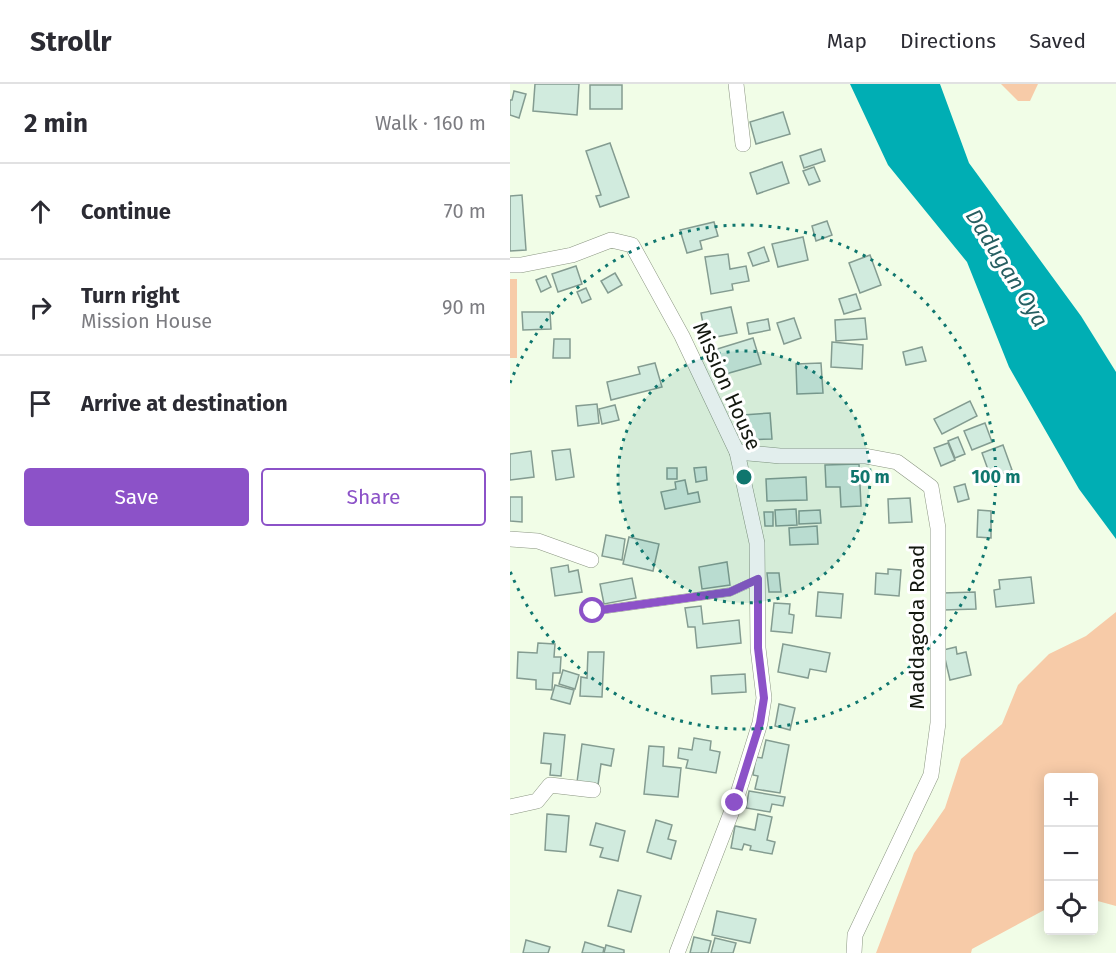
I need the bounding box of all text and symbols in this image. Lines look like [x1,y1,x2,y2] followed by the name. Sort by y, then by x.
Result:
[30,25,111,58] text: Strollr
[827,28,867,54] text: Map
[900,28,996,54] text: Directions
[1029,28,1086,54] text: Saved
[24,108,88,139] text: 2 min
[375,111,486,135] text: Walk · 160 m
[24,195,57,228] icon: ahead
[81,198,171,225] text: Continue
[444,199,486,223] text: 70 m
[960,204,1054,332] water label: Dadugan Oya
[81,282,180,309] text: Turn right
[24,291,57,324] icon: right
[442,295,486,319] text: 90 m
[81,309,212,333] text: Mission House
[687,318,767,454] street label: Mission House
[24,387,57,420] icon: arrive
[81,390,288,417] text: Arrive at destination
[850,466,890,488] text: 50 m
[972,466,1020,488] text: 100 m
[734,467,754,487] centre of rings
[24,468,249,526] button: Save
[261,468,486,526] button: Share
[904,545,930,709] street label: Maddagoda Road
[579,597,605,623] route start
[1044,773,1098,935] map controls
[1044,773,1098,827] button: +
[721,789,747,815] route end
[1044,827,1098,881] button: −
[1044,881,1098,935] button: locate

